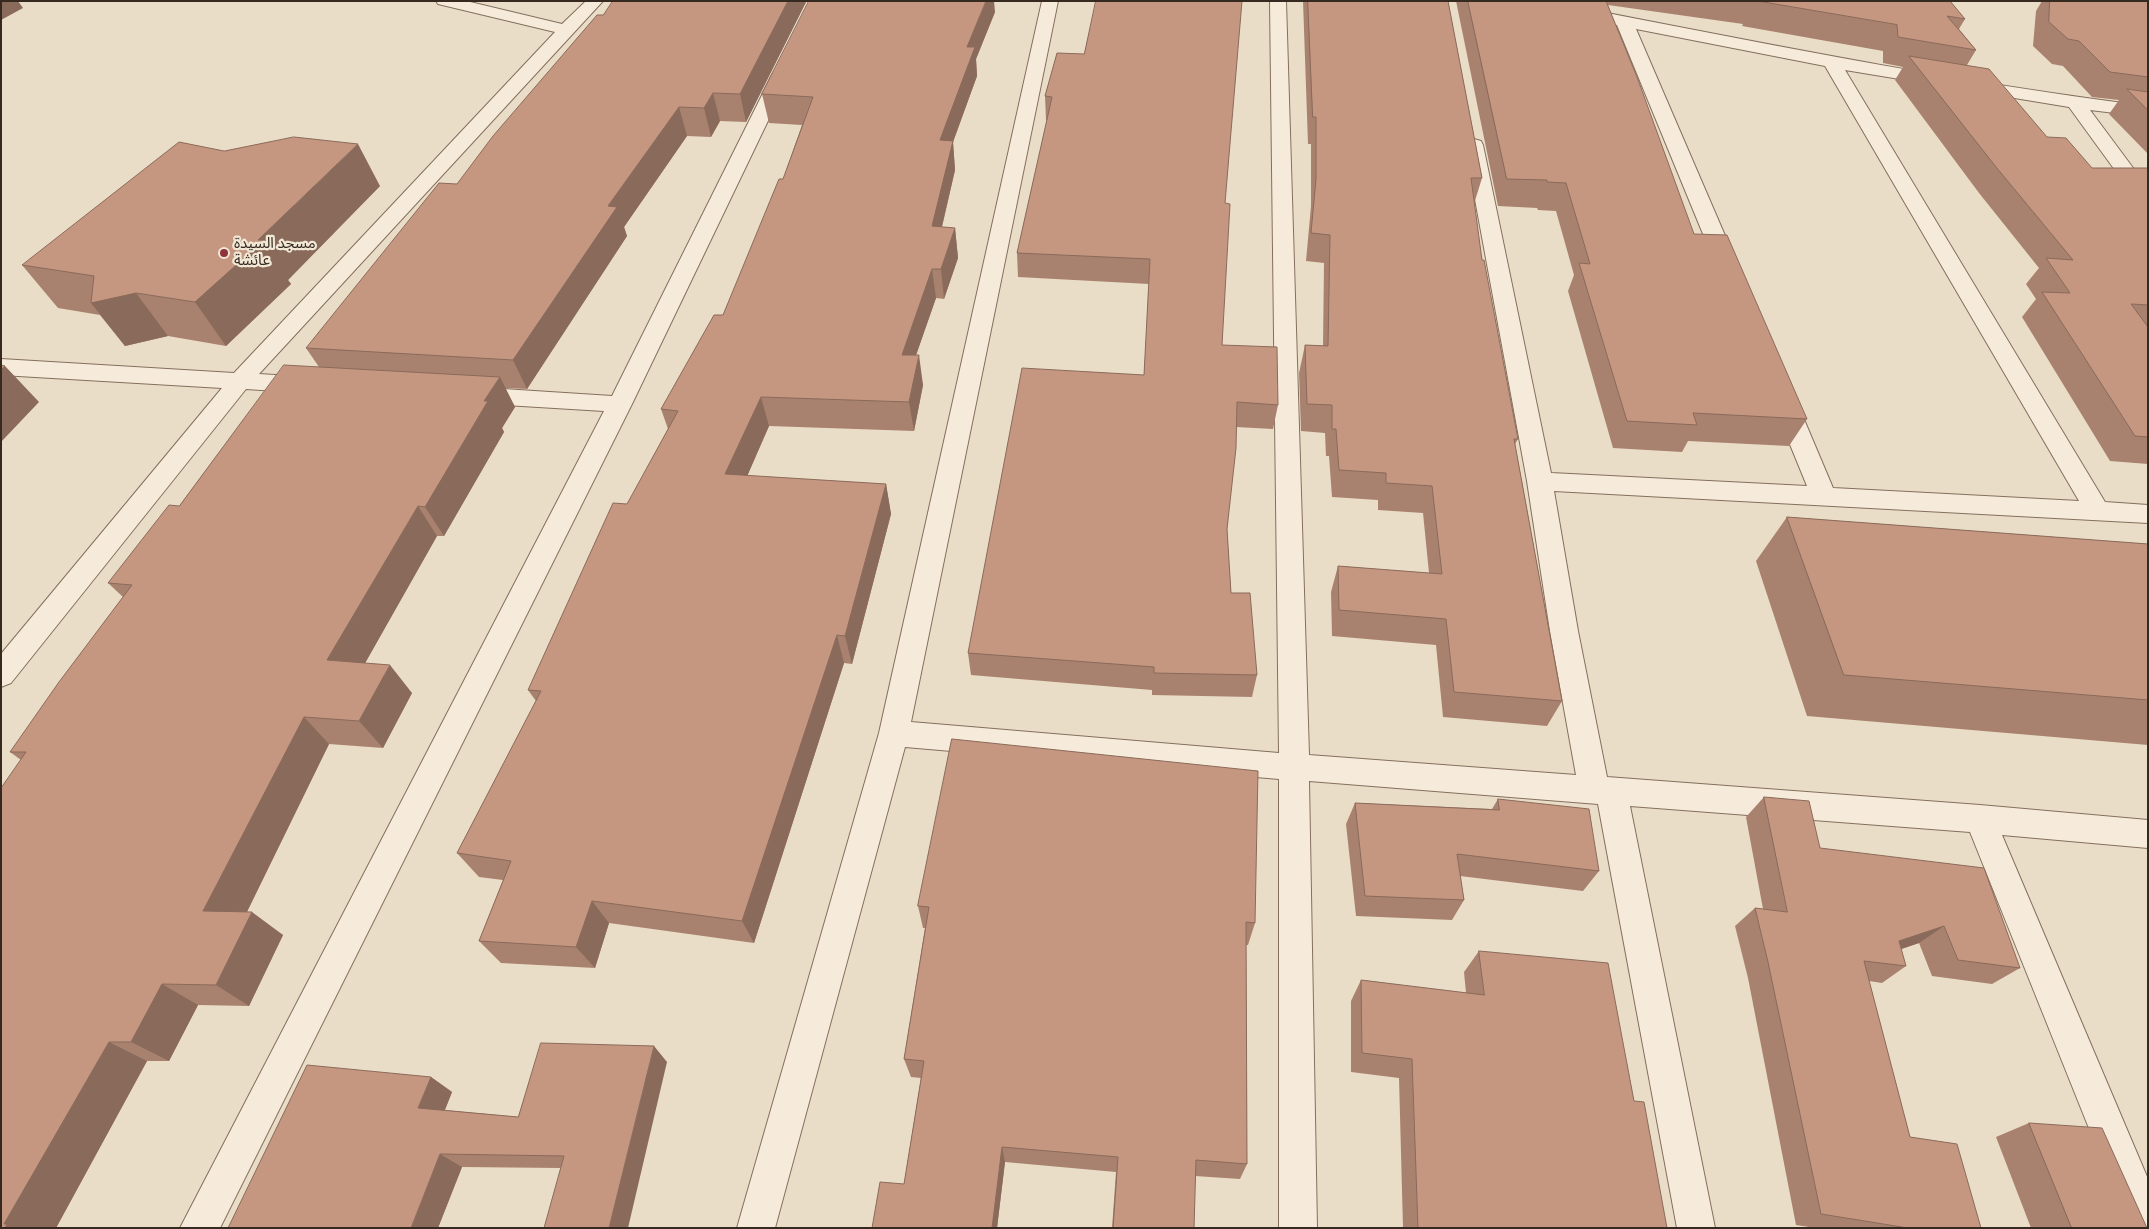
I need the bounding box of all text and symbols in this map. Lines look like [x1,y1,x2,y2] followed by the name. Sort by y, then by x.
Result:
[234,235,316,270] place label: مسجد السيدة عائشة
[218,247,230,259] marker: مسجد السيدة عائشة

